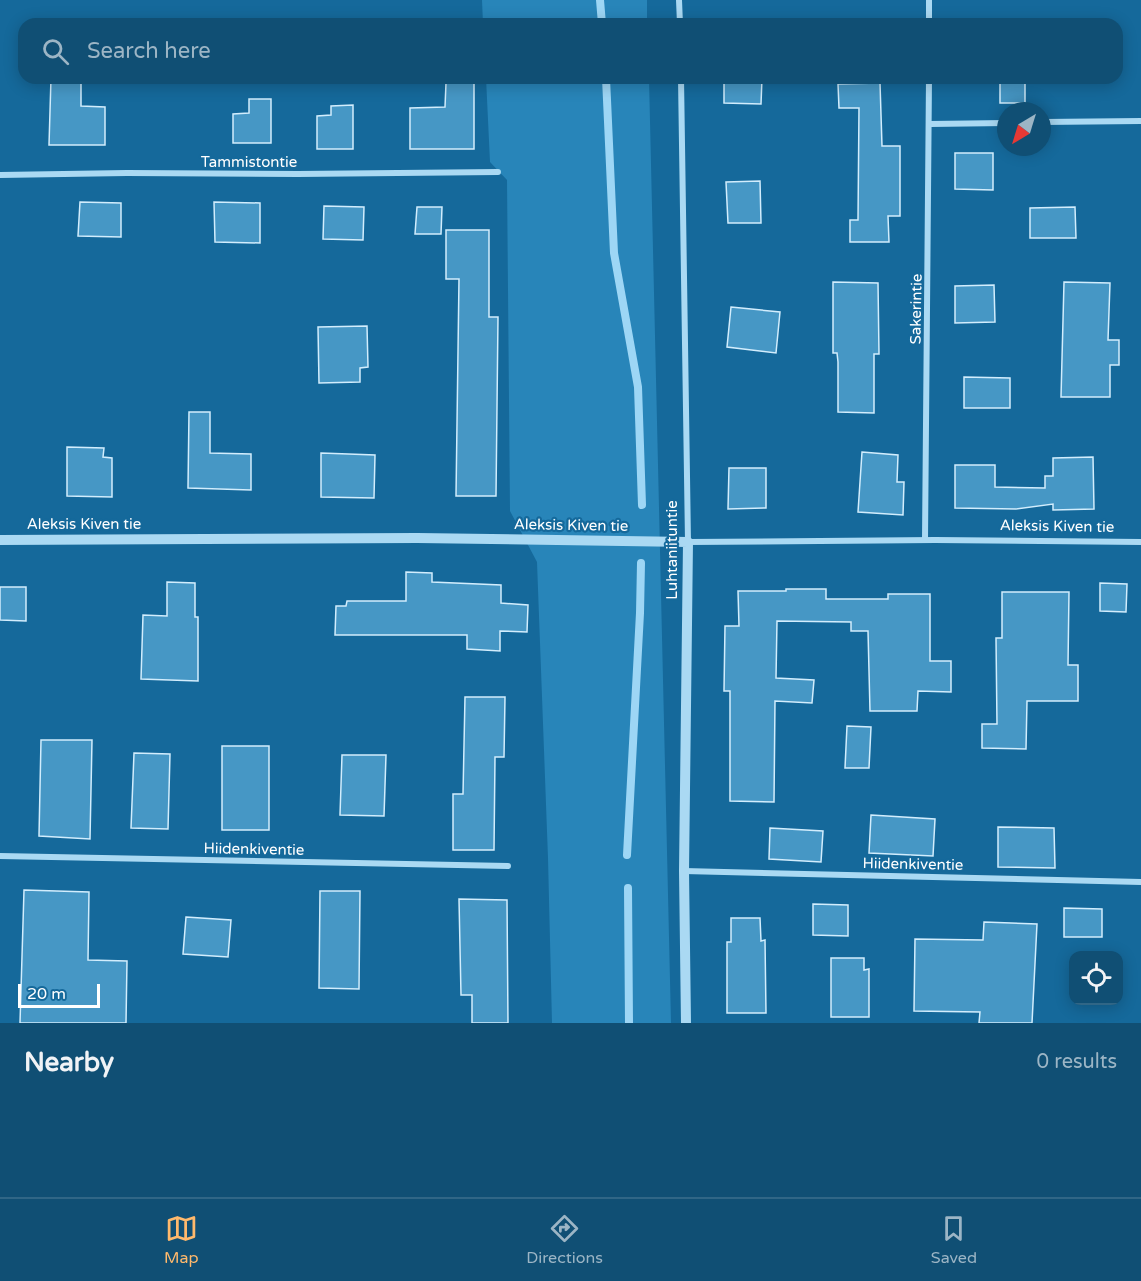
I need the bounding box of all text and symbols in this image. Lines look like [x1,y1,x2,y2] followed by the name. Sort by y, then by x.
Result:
[18,18,1123,84] search box
[39,35,72,68] icon: search
[87,38,211,64] text: Search here
[997,102,1051,156] north arrow
[201,153,297,171] street label: Tammistontie
[906,274,926,344] street label: Sakerintie
[663,500,681,600] street label: Luhtaniituntie
[27,515,141,533] street label: Aleksis Kiven tie
[514,515,628,535] street label: Aleksis Kiven tie
[1000,516,1114,536] street label: Aleksis Kiven tie
[203,839,305,859] street label: Hiidenkiventie
[862,854,964,874] street label: Hiidenkiventie
[1069,951,1123,1005] map controls
[1069,951,1123,1005] button: locate
[18,981,100,1008] scale bar
[27,984,66,1004] text: 20 m
[24,1047,114,1078] text: Nearby
[1037,1050,1117,1074] text: 0 results
[164,1212,198,1268] tab: Map
[526,1212,603,1268] tab: Directions
[931,1212,977,1268] tab: Saved

